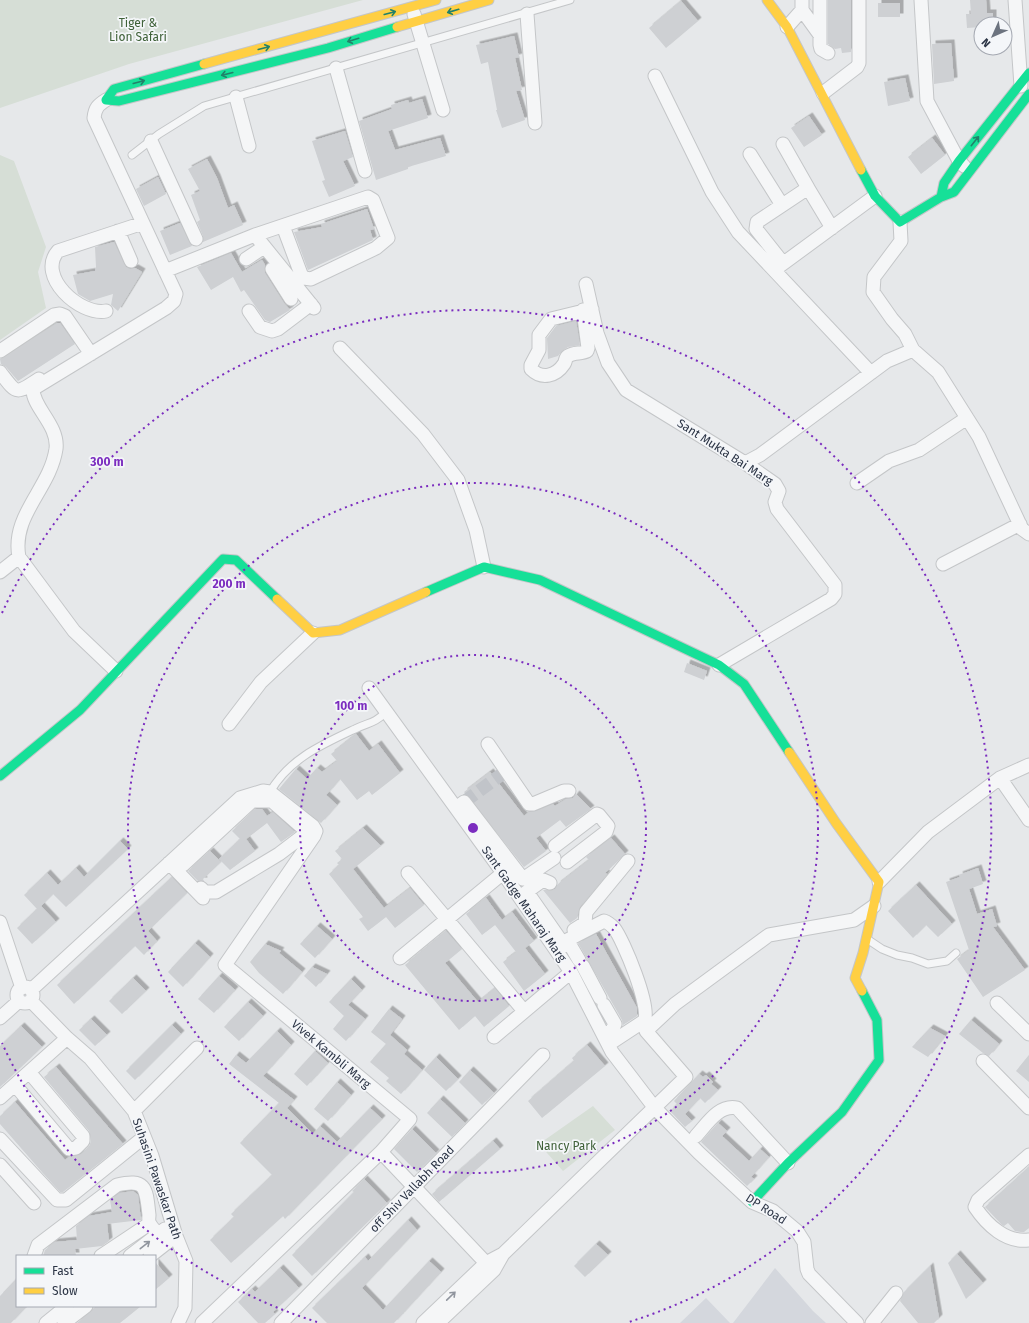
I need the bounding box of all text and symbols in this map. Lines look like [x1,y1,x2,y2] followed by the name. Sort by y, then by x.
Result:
[447,8,460,15] one-way arrow
[383,9,396,16] one-way arrow
[109,16,167,44] park label: Tiger & Lion Safari
[973,16,1013,56] north arrow
[979,36,993,50] text: N
[346,37,359,44] one-way arrow
[258,43,271,51] one-way arrow
[221,70,234,78] one-way arrow
[132,78,145,85] one-way arrow
[971,135,980,146] one-way arrow
[675,416,776,489] street label: Sant Mukta Bai Marg
[89,455,124,469] text: 300 m
[212,577,246,591] text: 200 m
[335,699,367,713] text: 100 m
[466,821,480,835] centre of rings
[479,844,570,965] street label: Sant Gadge Maharaj Marg
[288,1017,374,1092] street label: Vivek Kambli Marg
[130,1117,184,1241] street label: Suhasini Pawaskar Path
[536,1139,597,1153] park label: Nancy Park
[367,1143,457,1235] street label: off Shiv Vallabh Road
[743,1191,789,1227] street label: DP Road
[139,1240,150,1249] one-way arrow
[16,1255,156,1307] legend
[52,1264,74,1278] text: Fast
[52,1284,78,1298] text: Slow
[446,1291,456,1301] one-way arrow

